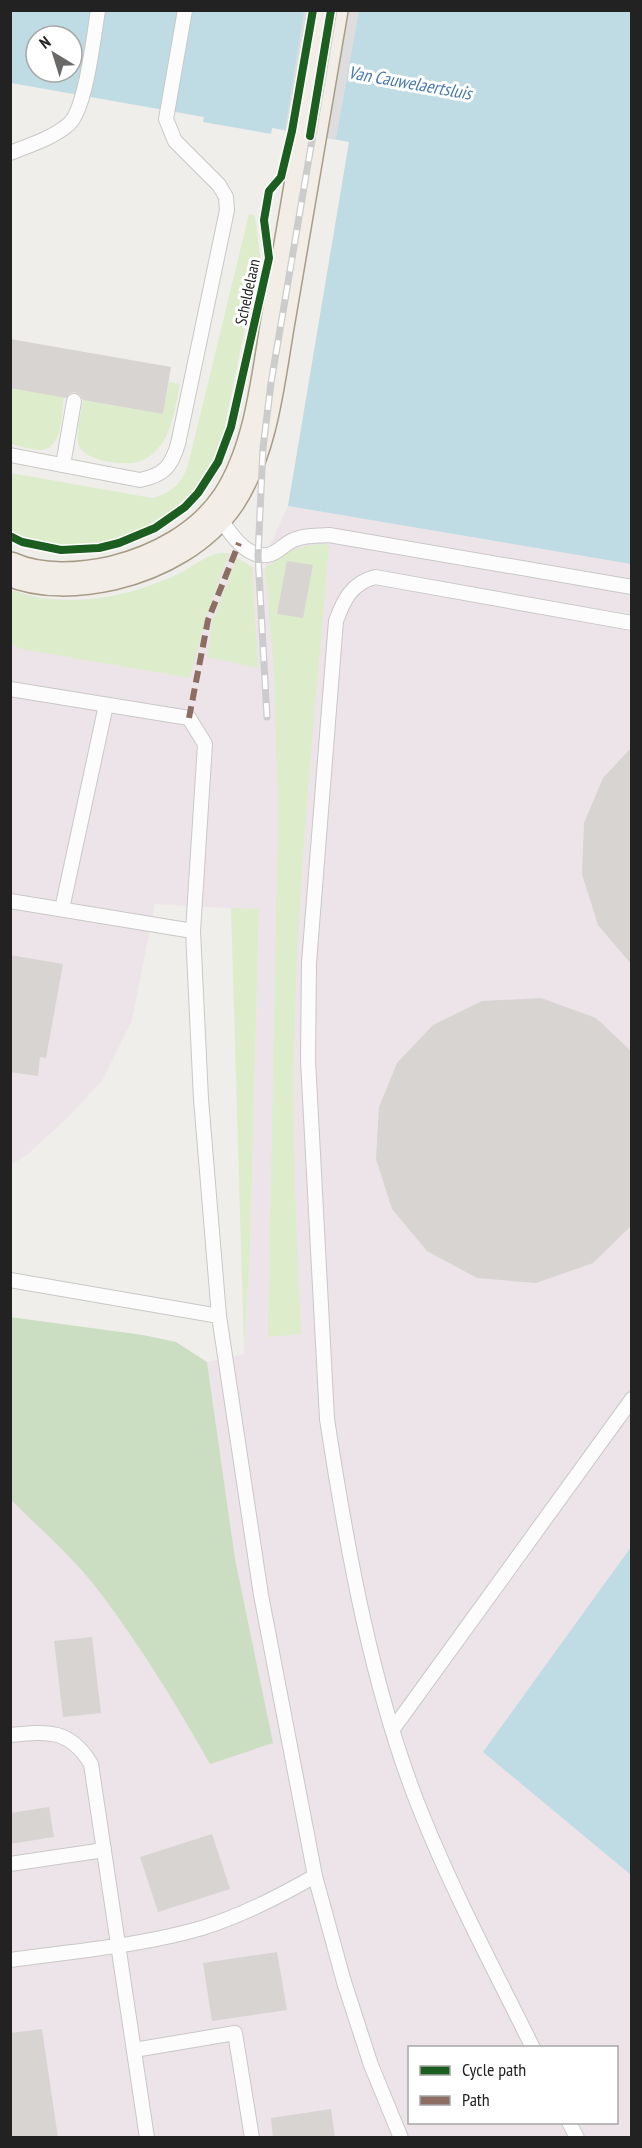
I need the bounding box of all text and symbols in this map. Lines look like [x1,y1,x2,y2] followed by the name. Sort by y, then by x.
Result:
[24,24,84,84] north arrow
[35,32,54,53] text: N
[347,60,475,105] water label: Van Cauwelaertsluis
[230,257,264,327] street label: Scheldelaan
[408,2046,618,2124] legend
[462,2058,526,2081] text: Cycle path
[462,2088,490,2111] text: Path

